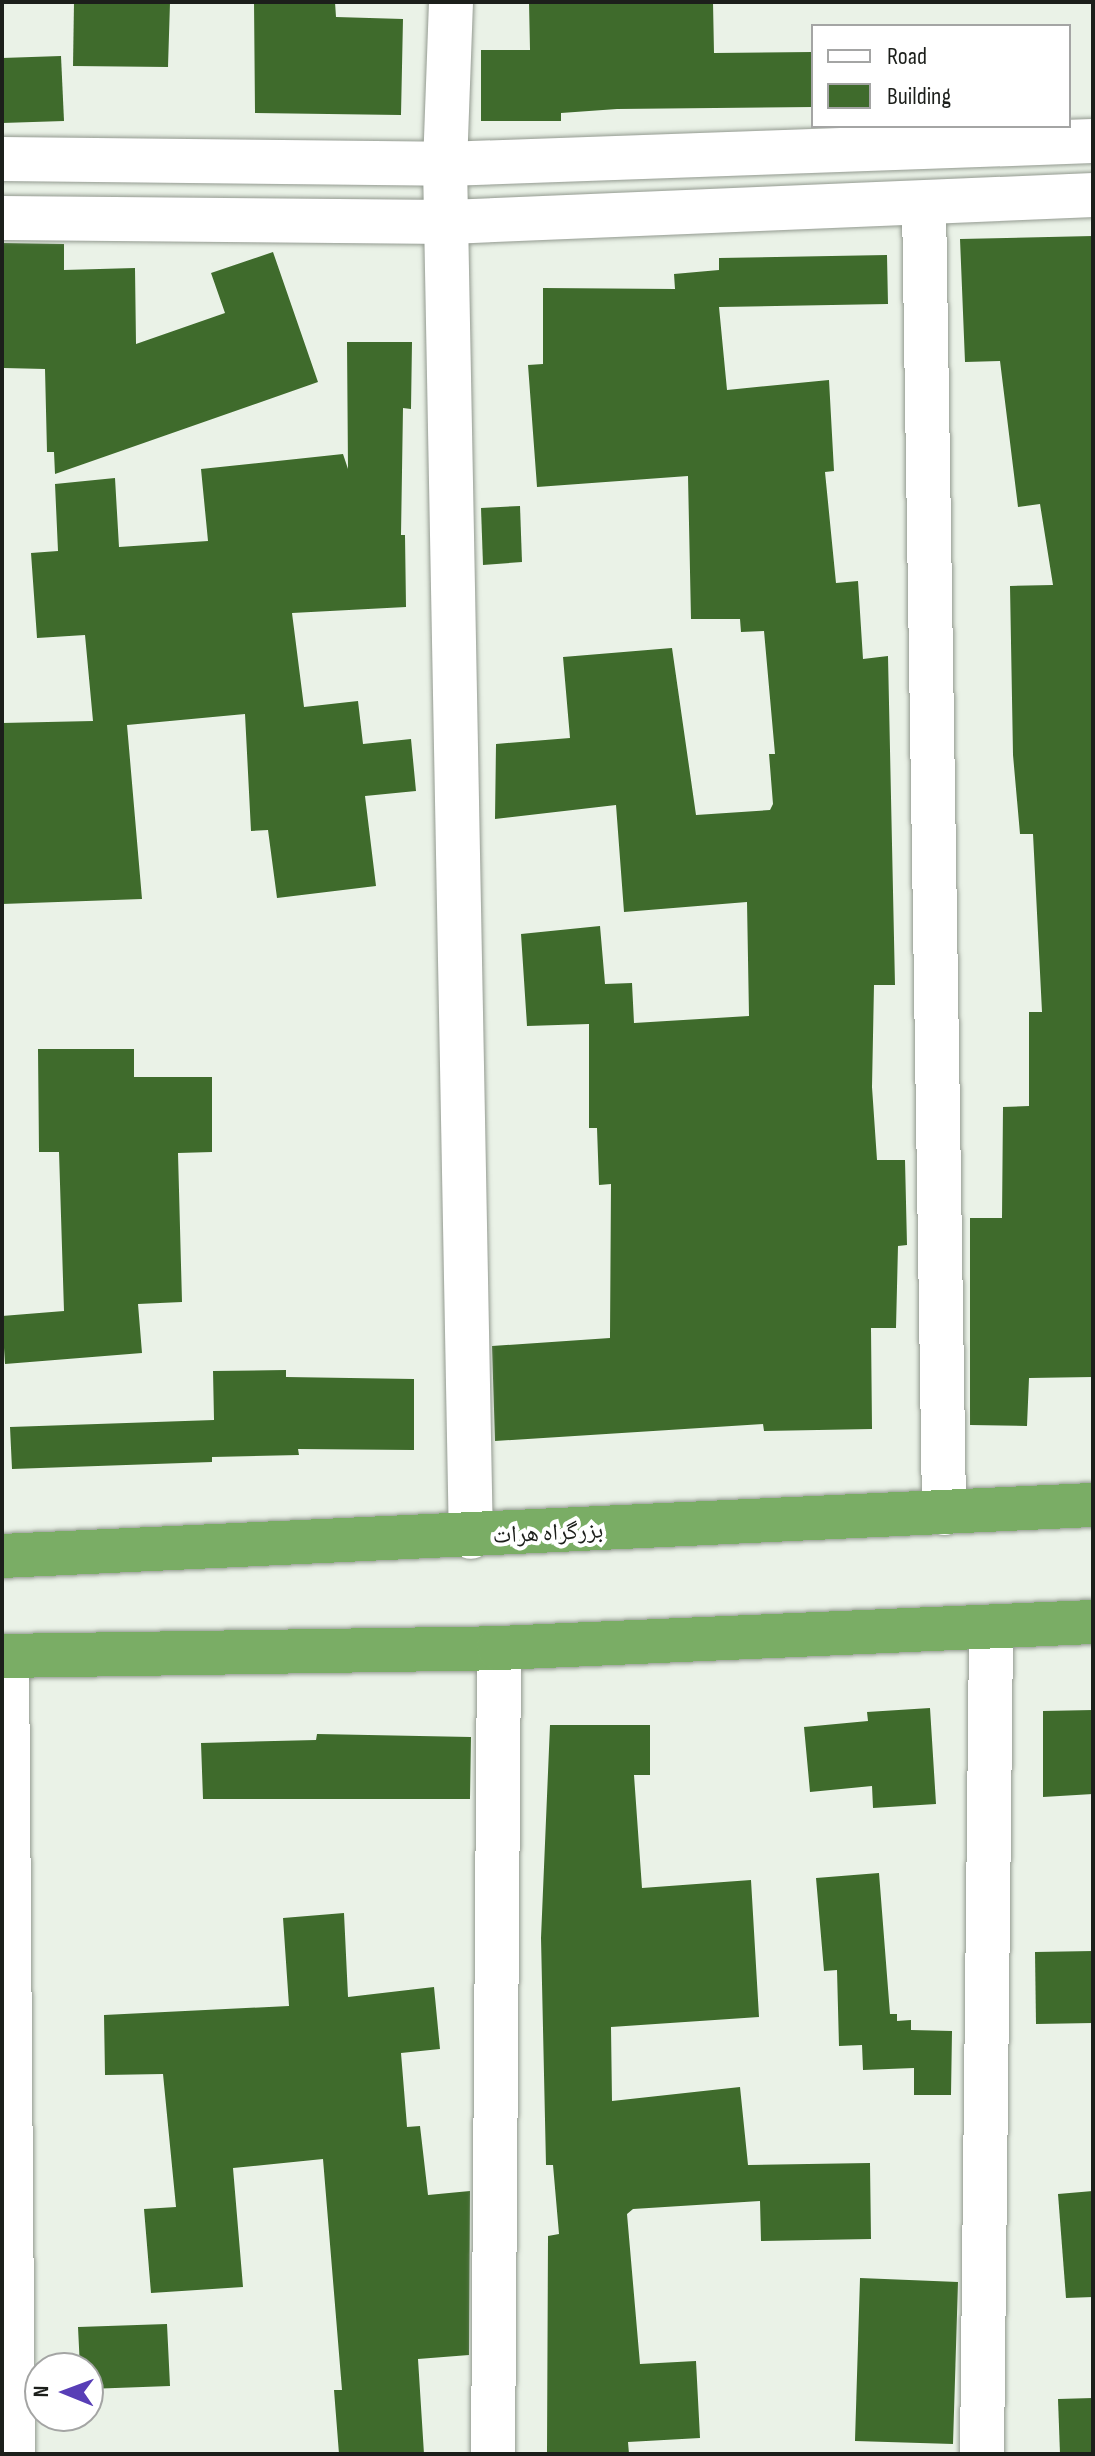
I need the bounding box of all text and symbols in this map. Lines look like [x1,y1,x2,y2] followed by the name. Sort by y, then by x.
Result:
[811,24,1071,128] legend
[887,42,927,71] text: Road
[887,82,951,111] text: Building
[492,1516,604,1550] street label: بزرگراه هرات
[24,2352,104,2432] north arrow
[28,2385,55,2398] text: N

